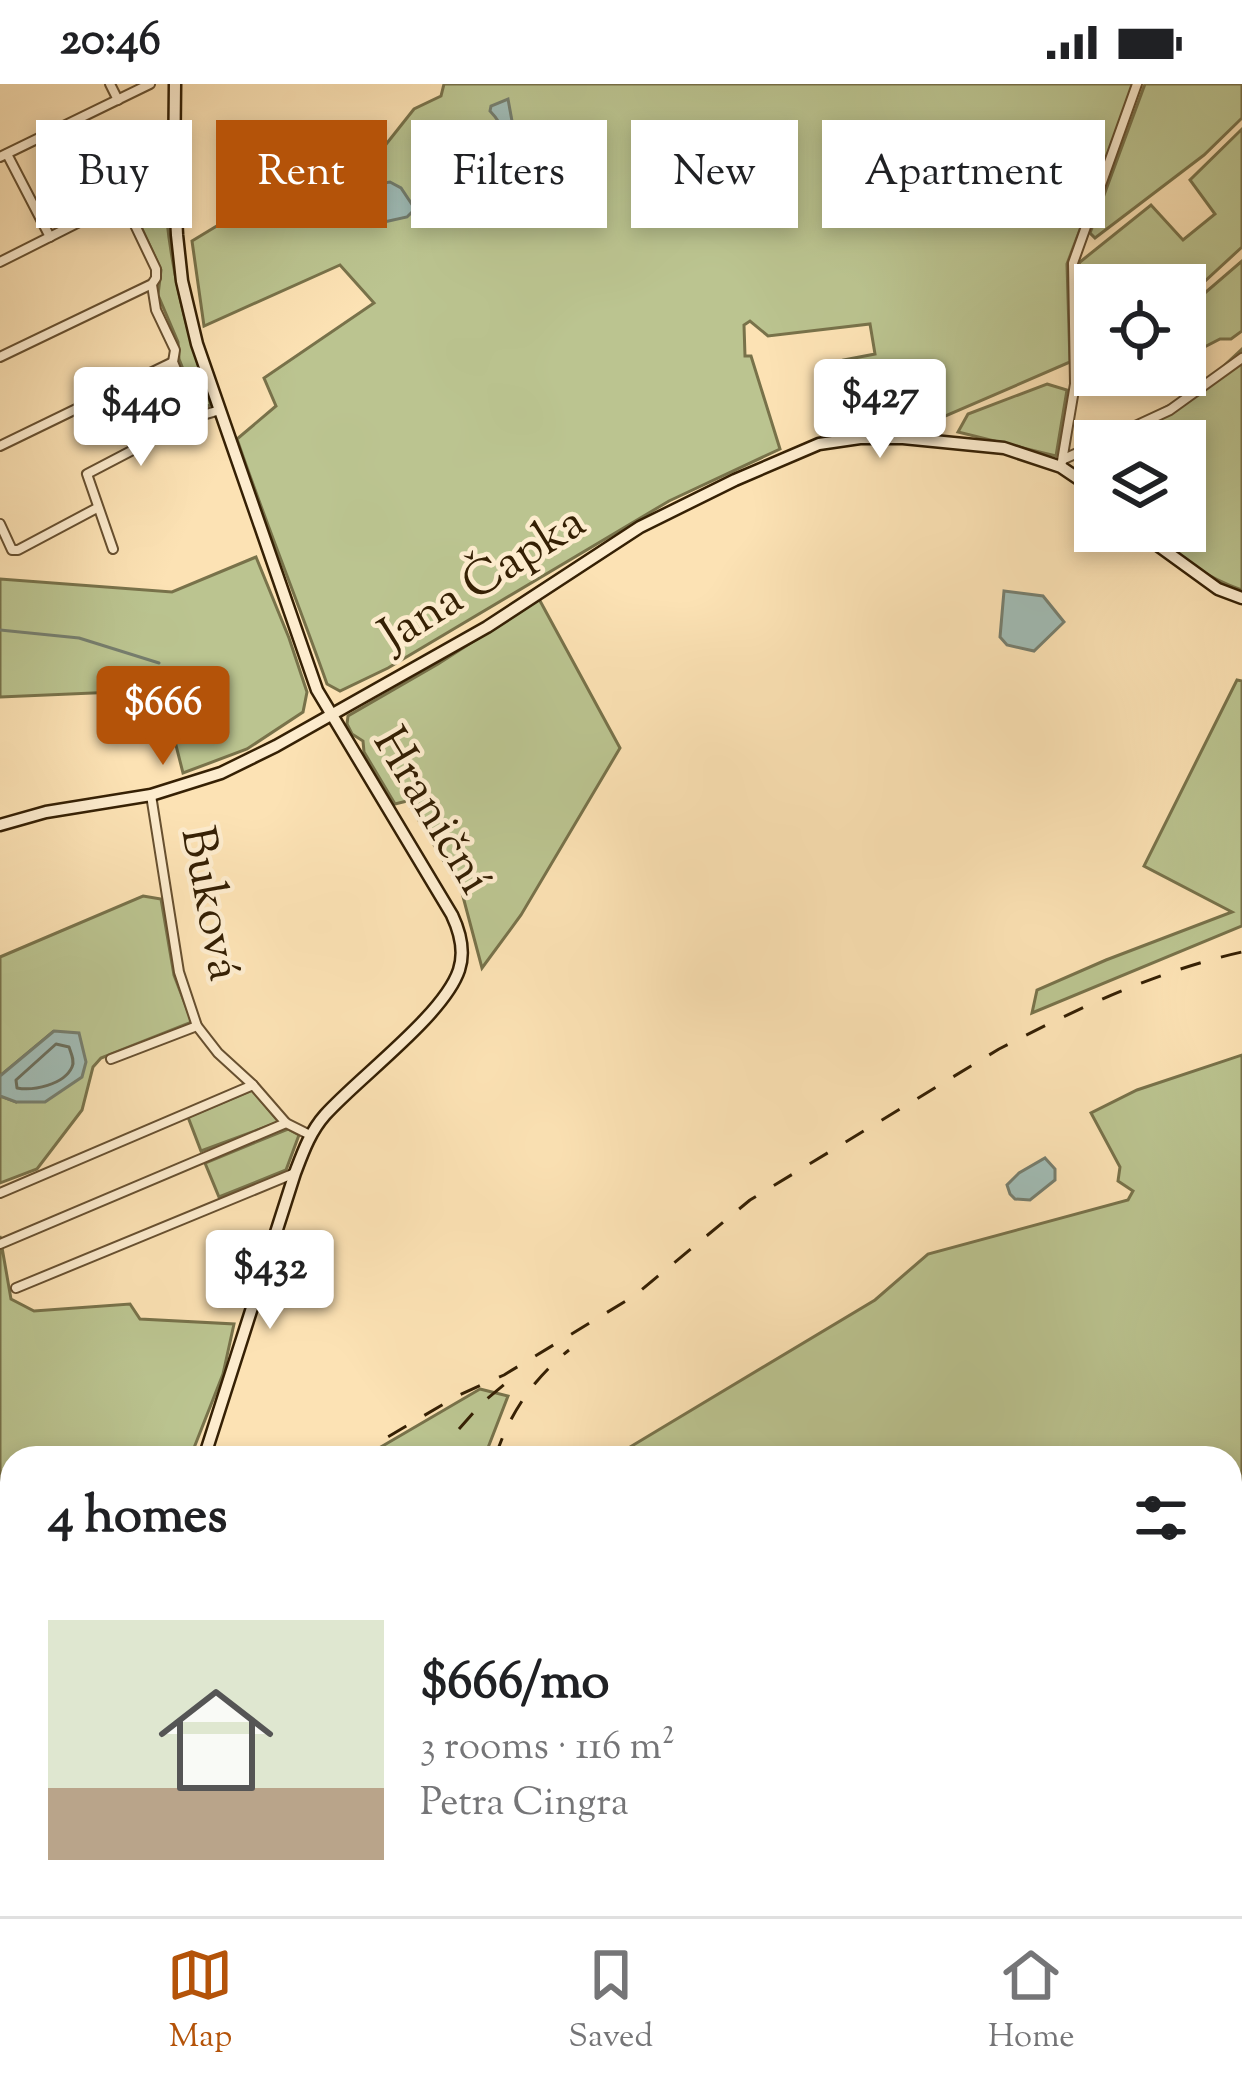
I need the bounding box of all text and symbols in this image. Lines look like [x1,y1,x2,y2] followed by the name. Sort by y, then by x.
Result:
[60,10,161,75] text: 20:46
[36,120,192,228] chip: Buy
[216,120,387,228] chip: Rent
[411,120,607,228] chip: Filters
[631,120,798,228] chip: New
[822,120,1105,228] chip: Apartment
[1074,264,1206,552] map controls
[1074,264,1206,396] button: locate
[809,359,951,461] pin: $427
[70,367,212,469] pin: $440
[841,370,919,426] text: $427
[101,378,181,434] text: $440
[1074,420,1206,552] button: layers
[365,491,600,673] street label: Jana Čapka
[92,666,234,768] pin: $666
[124,677,202,733] text: $666
[353,716,507,908] street label: Hraniční
[159,821,257,987] street label: Buková
[199,1230,341,1332] pin: $432
[233,1241,307,1297] text: $432
[48,1482,227,1555] text: 4 homes
[1128,1485,1194,1551] icon: filters
[420,1648,610,1721] text: $666/mo
[144,1668,288,1812] icon: home
[420,1721,675,1777] text: 3 rooms · 116 m²
[420,1777,629,1833] text: Petra Cingra
[167,1942,233,2062] tab: Map
[568,1942,653,2062] tab: Saved
[988,1942,1075,2062] tab: Home

